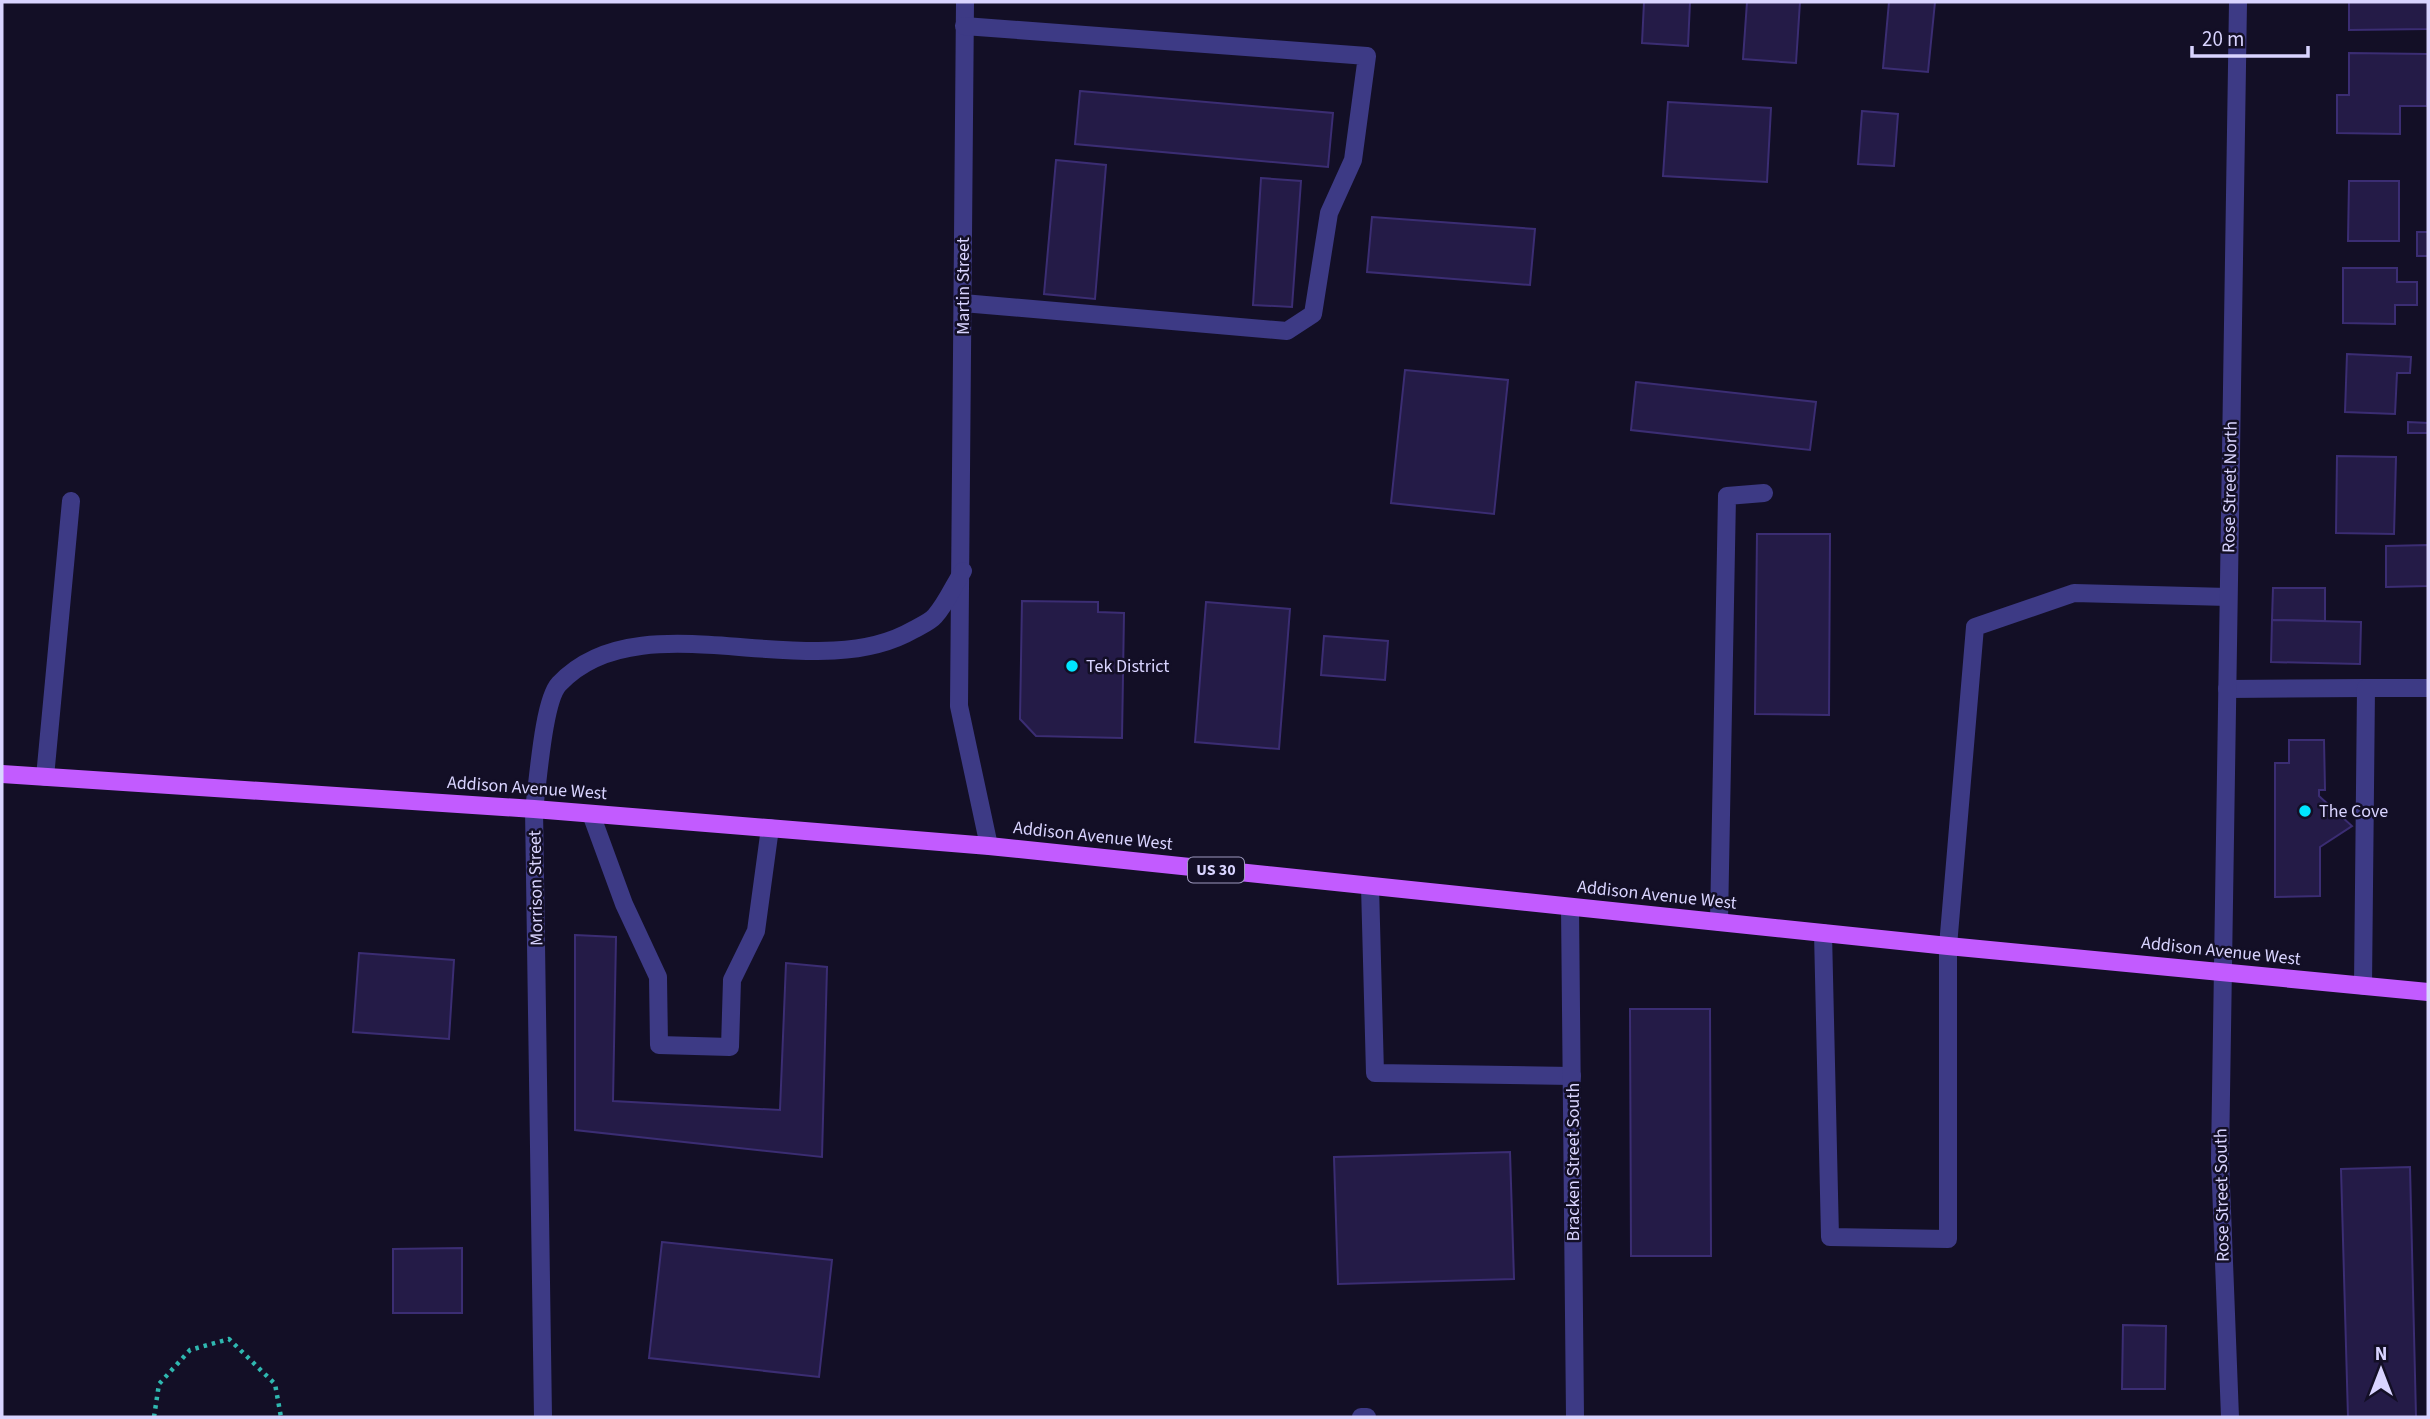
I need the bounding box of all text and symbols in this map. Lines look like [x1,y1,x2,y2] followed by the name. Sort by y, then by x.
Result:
[2192,14,2308,58] scale bar
[2202,24,2244,54] text: 20 m
[951,237,976,335] street label: Martin Street
[2216,421,2244,553] street label: Rose Street North
[1086,654,1169,679] place label: Tek District
[1064,658,1080,674] marker: Tek District
[446,770,608,806] street label: Addison Avenue West
[2319,799,2388,824] place label: The Cove
[2297,803,2313,819] marker: The Cove
[1012,815,1174,857] street label: Addison Avenue West
[522,830,550,946] street label: Morrison Street
[1188,858,1244,883] road number: US 30
[1576,874,1738,916] street label: Addison Avenue West
[2140,930,2302,972] street label: Addison Avenue West
[1561,1083,1586,1241] street label: Bracken Street South
[2208,1128,2236,1262] street label: Rose Street South
[2346,1335,2416,1405] north arrow
[2375,1341,2387,1368] text: N

